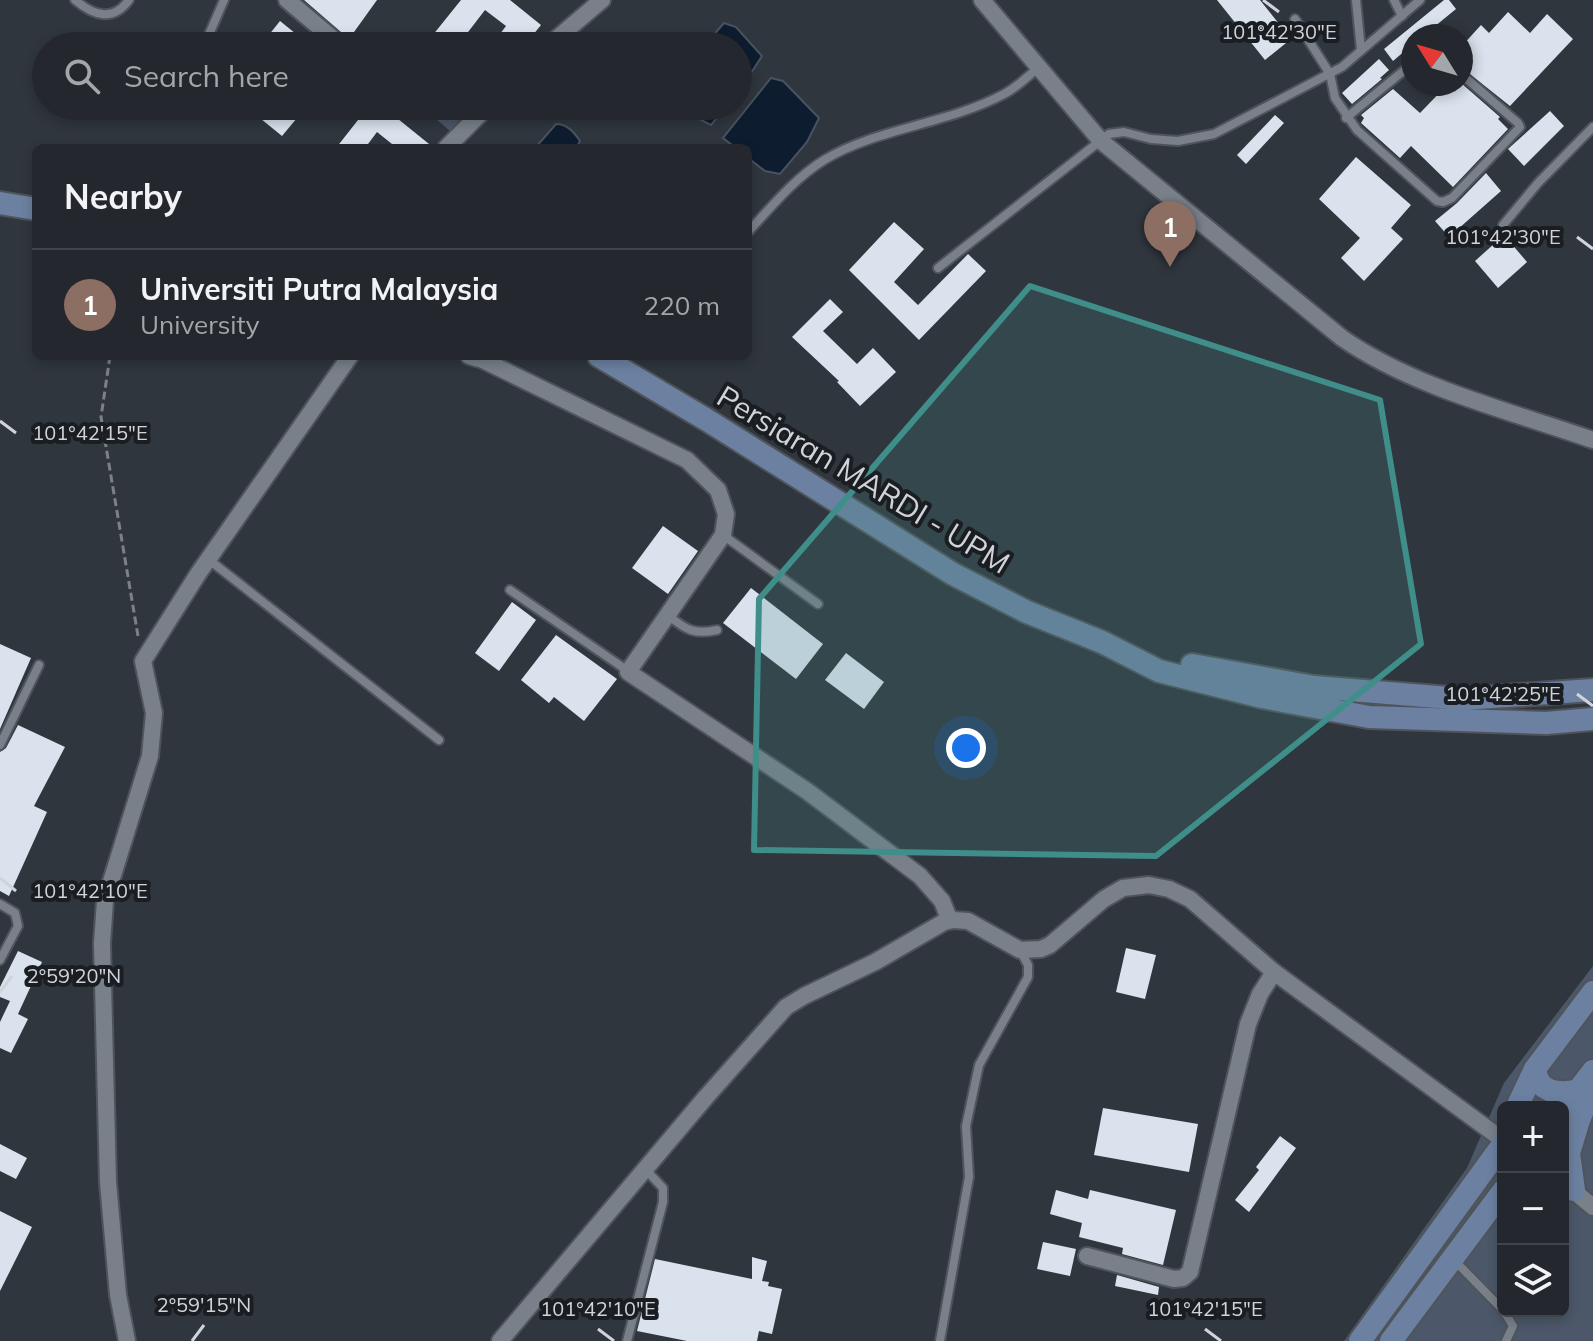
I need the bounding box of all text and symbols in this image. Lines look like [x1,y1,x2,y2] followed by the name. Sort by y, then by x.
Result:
[1221,19,1337,44] text: 101°42'30"E
[1401,24,1473,96] north arrow
[32,32,752,120] search box
[60,54,104,98] icon: search
[124,57,289,95] text: Search here
[64,175,182,218] text: Nearby
[1144,201,1196,267] pin: 1
[1445,224,1561,249] text: 101°42'30"E
[140,270,498,308] text: Universiti Putra Malaysia
[82,289,98,322] text: 1
[644,289,720,322] text: 220 m
[140,308,260,341] text: University
[710,377,1017,582] street label: Persiaran MARDI - UPM
[32,420,148,445] text: 101°42'15"E
[1445,681,1561,706] text: 101°42'25"E
[946,728,986,768] your location
[32,878,148,903] text: 101°42'10"E
[27,963,121,988] text: 2°59'20"N
[1497,1101,1569,1317] map controls
[1497,1101,1569,1173] button: +
[1497,1173,1569,1245] button: −
[1497,1245,1569,1317] button: layers
[157,1292,251,1317] text: 2°59'15"N
[540,1296,656,1321] text: 101°42'10"E
[1147,1296,1263,1321] text: 101°42'15"E

